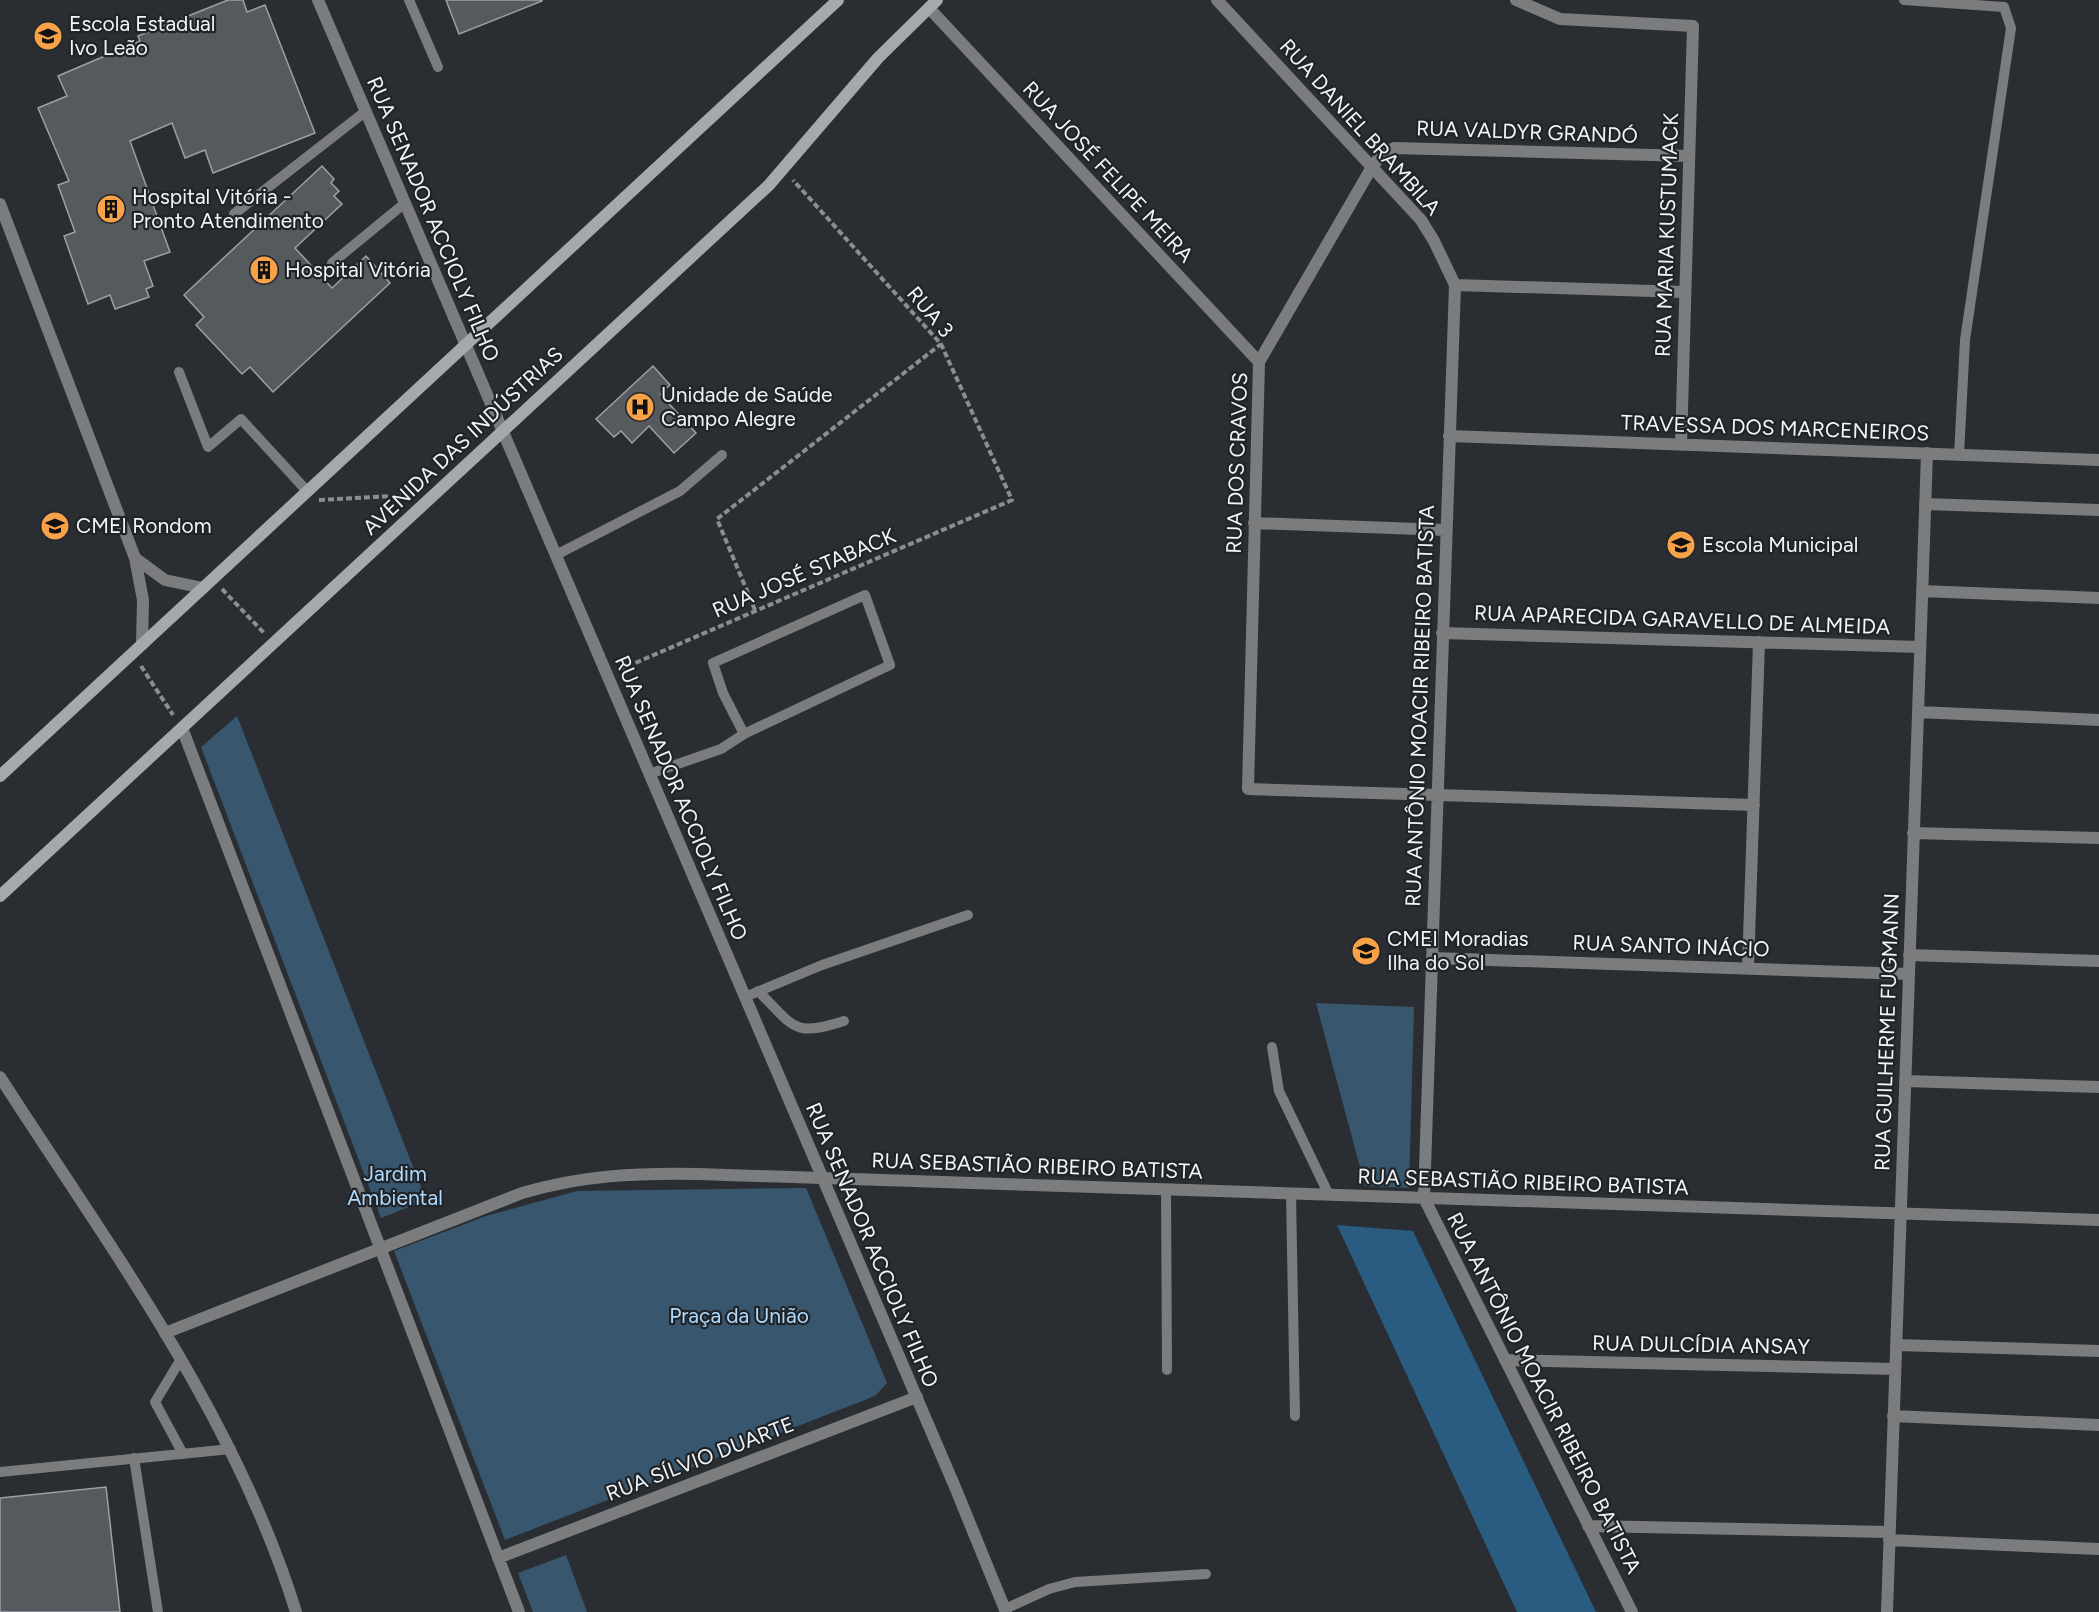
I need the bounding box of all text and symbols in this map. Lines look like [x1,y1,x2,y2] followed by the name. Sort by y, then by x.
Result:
[69,11,215,60] place label: Escola Estadual Ivo Leão
[32,20,64,52] school or university icon: Escola Estadual Ivo Leão
[1275,34,1446,220] street label: RUA DANIEL BRAMBILA
[362,73,505,365] street label: RUA SENADOR ACCIOLY FILHO
[1018,76,1199,267] street label: RUA JOSÉ FELIPE MEIRA
[1650,112,1683,357] street label: RUA MARIA KUSTUMACK
[1416,115,1638,148] street label: RUA VALDYR GRANDÓ
[132,184,324,233] place label: Hospital Vitória - Pronto Atendimento
[95,193,127,225] building icon: Hospital Vitória - Pronto Atendimento
[248,254,280,286] building icon: Hospital Vitória
[285,257,431,282] place label: Hospital Vitória
[902,281,959,342] street label: RUA 3
[357,341,568,540] street label: AVENIDA DAS INDÚSTRIAS
[1221,372,1252,554] street label: RUA DOS CRAVOS
[661,382,832,431] place label: Unidade de Saúde Campo Alegre
[624,391,656,423] hospital icon: Unidade de Saúde Campo Alegre
[1620,410,1930,445] street label: TRAVESSA DOS MARCENEIROS
[1400,505,1439,907] street label: RUA ANTÔNIO MOACIR RIBEIRO BATISTA
[39,510,71,542] school or university icon: CMEI Rondom
[76,513,212,538] place label: CMEI Rondom
[708,523,899,623] street label: RUA JOSÉ STABACK
[1665,529,1697,561] school or university icon: Escola Municipal
[1702,532,1858,557] place label: Escola Municipal
[1473,600,1891,639] street label: RUA APARECIDA GARAVELLO DE ALMEIDA
[610,652,753,944] street label: RUA SENADOR ACCIOLY FILHO
[1869,893,1904,1171] street label: RUA GUILHERME FUGMANN
[1387,926,1529,975] place label: CMEI Moradias Ilha do Sol
[1572,930,1770,961] street label: RUA SANTO INÁCIO
[1350,935,1382,967] school or university icon: CMEI Moradias Ilha do Sol
[801,1099,944,1391] street label: RUA SENADOR ACCIOLY FILHO
[871,1147,1203,1184] street label: RUA SEBASTIÃO RIBEIRO BATISTA
[347,1161,443,1210] park label: Jardim Ambiental
[1357,1163,1689,1200] street label: RUA SEBASTIÃO RIBEIRO BATISTA
[1442,1208,1647,1578] street label: RUA ANTÔNIO MOACIR RIBEIRO BATISTA
[669,1303,809,1328] park label: Praça da União
[1592,1330,1811,1359] street label: RUA DULCÍDIA ANSAY
[602,1411,797,1506] street label: RUA SÍLVIO DUARTE

